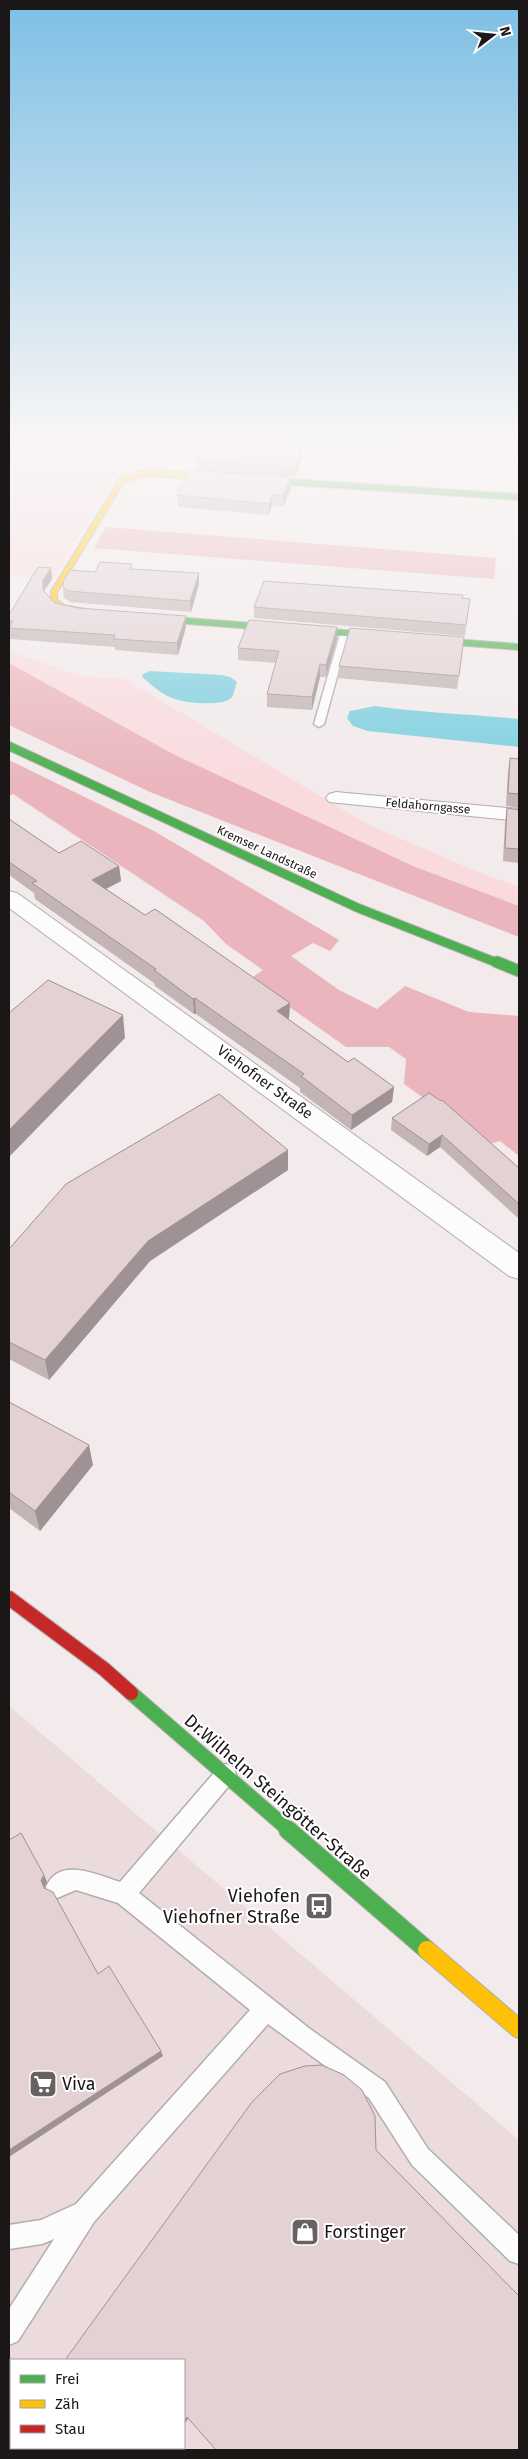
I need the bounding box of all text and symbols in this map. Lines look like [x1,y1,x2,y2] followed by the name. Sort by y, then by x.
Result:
[468,10,518,60] north arrow
[496,25,514,38] text: N
[385,795,471,817] street label: Feldahorngasse
[215,823,319,881] street label: Kremser Landstraße
[214,1041,316,1123] street label: Viehofner Straße
[180,1710,376,1884] street label: Dr.Wilhelm Steingötter-Straße
[163,1885,300,1928] place label: Viehofen Viehofner Straße
[304,1891,334,1921] bus stop icon: Viehofen Viehofner Straße
[28,2069,58,2099] supermarket icon: Viva
[62,2073,95,2095] place label: Viva
[290,2217,320,2247] shop icon: Forstinger
[324,2221,406,2243] place label: Forstinger
[10,2359,185,2449] legend
[55,2370,80,2388] text: Frei
[55,2395,80,2413] text: Zäh
[55,2420,85,2438] text: Stau

